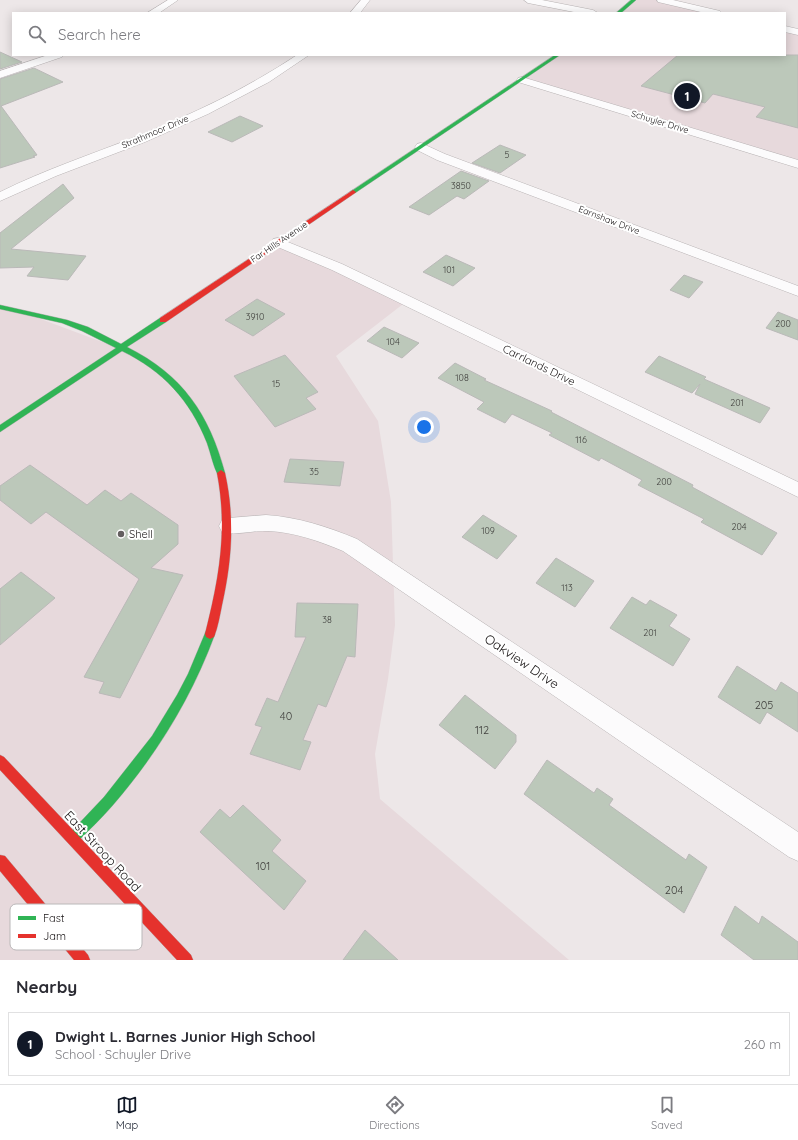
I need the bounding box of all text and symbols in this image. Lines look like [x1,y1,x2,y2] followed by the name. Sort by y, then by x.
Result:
[12,12,786,56] search box
[26,23,48,45] icon: search
[58,25,141,44] text: Search here
[674,81,700,111] pin: 1
[630,108,690,136] street label: Schuyler Drive
[120,112,190,151] street label: Strathmoor Drive
[505,149,510,160] house number: 5
[451,180,471,191] house number: 3850
[577,203,641,236] street label: Earnshaw Drive
[248,218,309,265] street label: Far Hills Avenue
[443,264,455,275] house number: 101
[246,311,264,322] house number: 3910
[775,318,791,329] house number: 200
[386,336,400,347] house number: 104
[500,341,578,389] street label: Carrlands Drive
[455,372,469,383] house number: 108
[272,378,280,389] house number: 15
[730,397,744,408] house number: 201
[414,417,434,437] your location
[575,434,587,445] house number: 116
[309,466,319,477] house number: 35
[656,476,672,487] house number: 200
[731,521,747,532] house number: 204
[481,525,495,536] house number: 109
[129,527,153,541] place label: Shell
[116,529,126,539] marker: Shell
[561,582,573,593] house number: 113
[322,614,332,625] house number: 38
[643,627,657,638] house number: 201
[482,630,562,692] street label: Oakview Drive
[755,698,773,712] house number: 205
[280,709,292,723] house number: 40
[475,723,489,737] house number: 112
[61,807,145,895] street label: East Stroop Road
[256,859,270,873] house number: 101
[665,883,683,897] house number: 204
[10,904,142,950] legend
[43,911,65,925] text: Fast
[43,929,66,943] text: Jam
[16,976,77,997] text: Nearby
[55,1027,316,1046] text: Dwight L. Barnes Junior High School
[27,1036,33,1052] text: 1
[744,1036,781,1052] text: 260 m
[55,1046,191,1062] text: School · Schuyler Drive
[116,1094,138,1132] tab: Map
[369,1094,420,1132] tab: Directions
[651,1094,682,1132] tab: Saved

